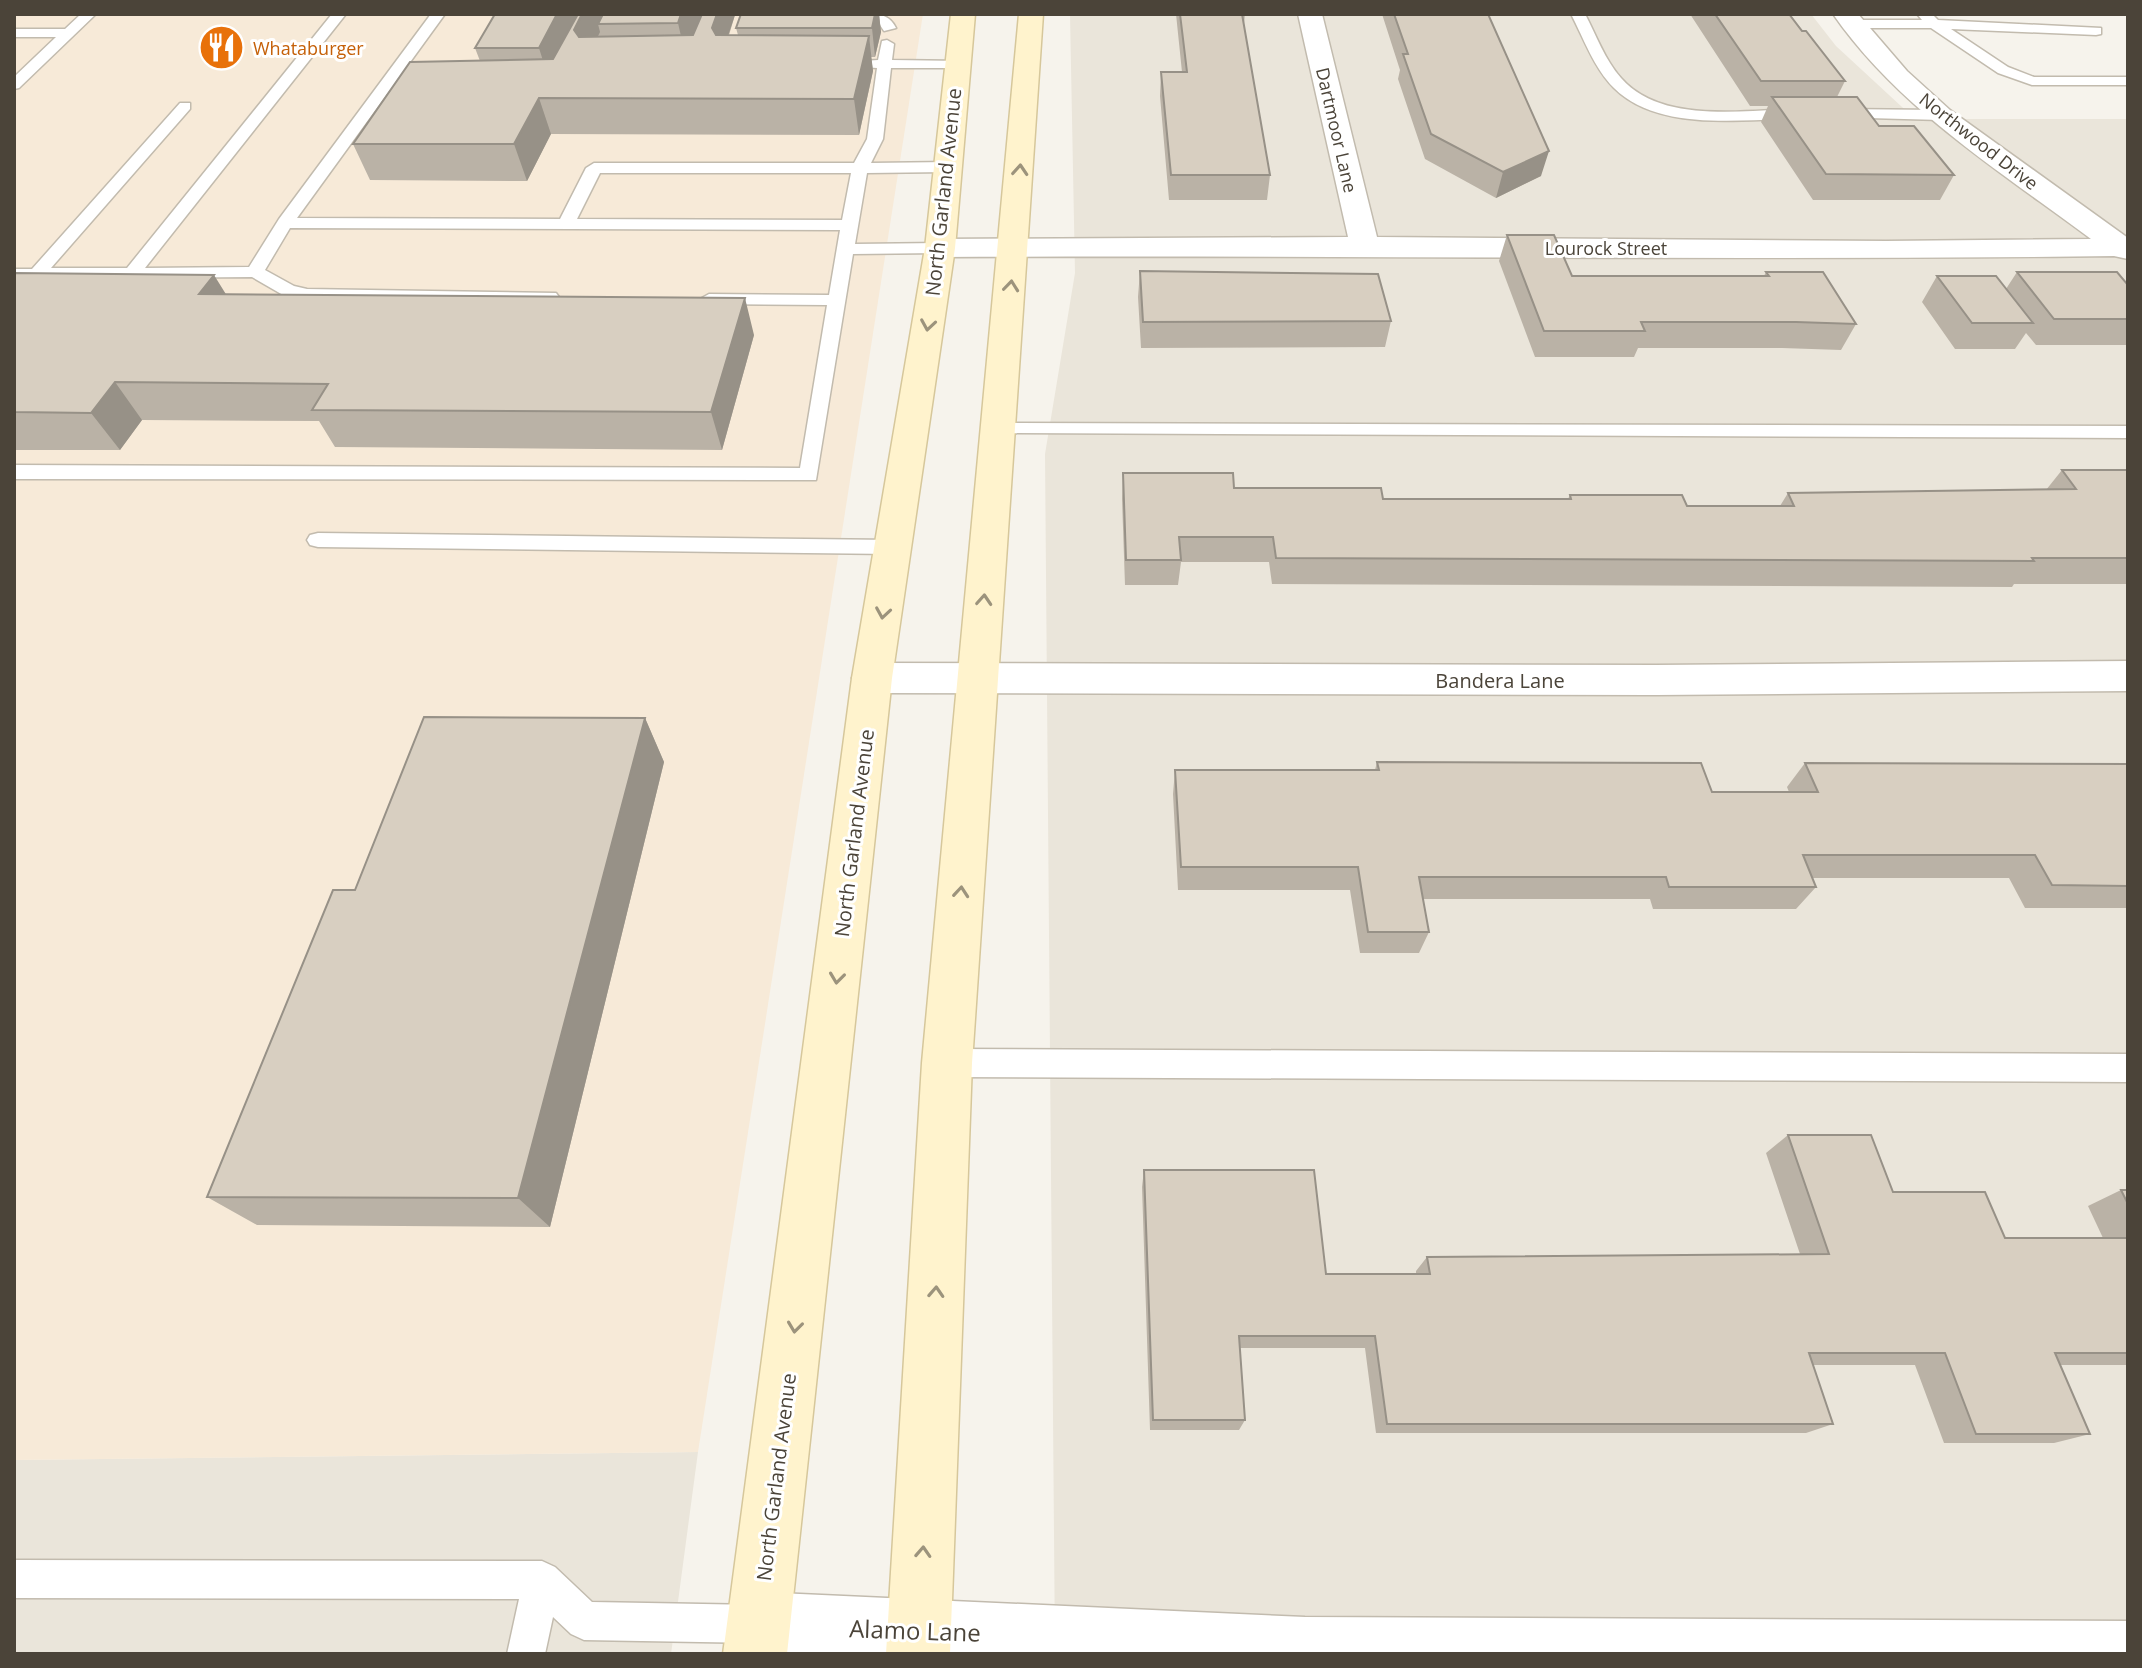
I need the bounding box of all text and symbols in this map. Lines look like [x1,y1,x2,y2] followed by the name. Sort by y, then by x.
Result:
[198,24,246,72] restaurant icon: Whataburger
[253,36,364,60] place label: Whataburger
[1311,65,1363,195] street label: Dartmoor Lane
[919,87,967,297] street label: North Garland Avenue
[1915,87,2043,195] street label: Northwood Drive
[1011,163,1028,176] one-way arrow
[1545,236,1667,260] street label: Lourock Street
[1002,279,1019,292] one-way arrow
[920,318,937,332] one-way arrow
[975,593,992,606] one-way arrow
[875,606,892,619] one-way arrow
[1435,667,1565,694] street label: Bandera Lane
[828,728,880,938] street label: North Garland Avenue
[952,885,969,898] one-way arrow
[828,972,845,985] one-way arrow
[927,1285,944,1298] one-way arrow
[787,1320,804,1333] one-way arrow
[750,1372,802,1582] street label: North Garland Avenue
[915,1545,932,1558] one-way arrow
[849,1611,981,1649] street label: Alamo Lane

